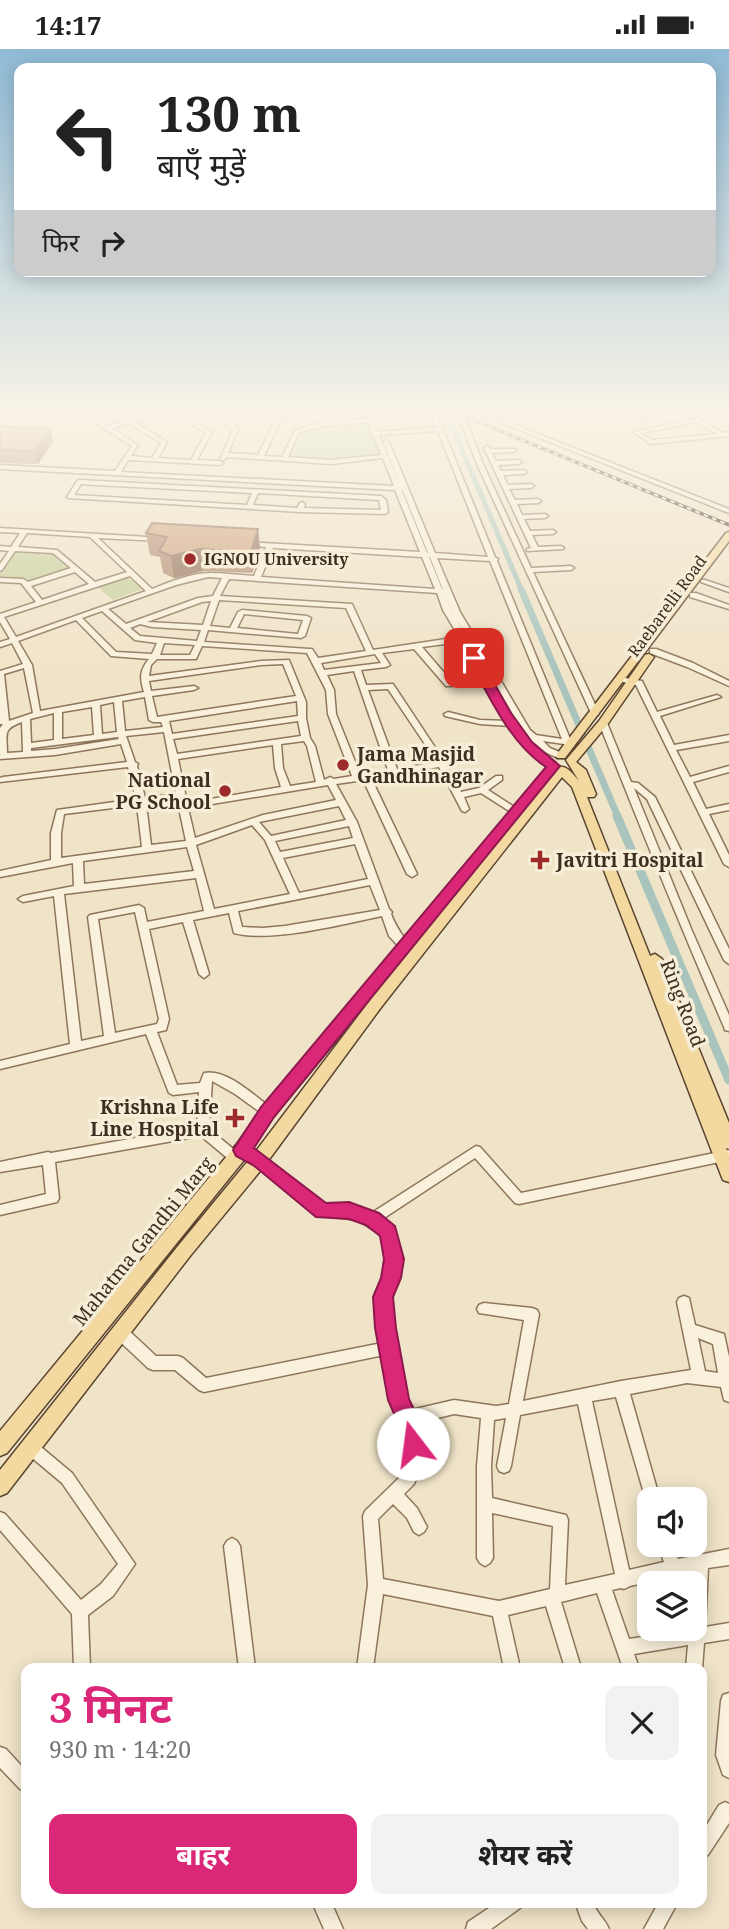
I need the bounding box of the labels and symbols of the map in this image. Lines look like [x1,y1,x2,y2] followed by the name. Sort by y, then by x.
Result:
[204,548,349,570] place label: IGNOU University
[182,551,198,567] marker: IGNOU University
[623,551,711,661] street label: Raebarelli Road
[444,628,504,688] pin
[356,741,484,789] place label: Jama Masjid Gandhinagar
[335,757,351,773] marker: Jama Masjid Gandhinagar
[116,767,211,815] place label: National PG School
[217,783,233,799] marker: National PG School
[555,847,704,873] place label: Javitri Hospital
[530,850,550,870] marker: Javitri Hospital
[654,956,712,1051] street label: Ring Road
[90,1094,219,1142] place label: Krishna Life Line Hospital
[225,1108,245,1128] marker: Krishna Life Line Hospital
[67,1151,219,1331] street label: Mahatma Gandhi Marg
[376,1407,450,1481] position arrow

